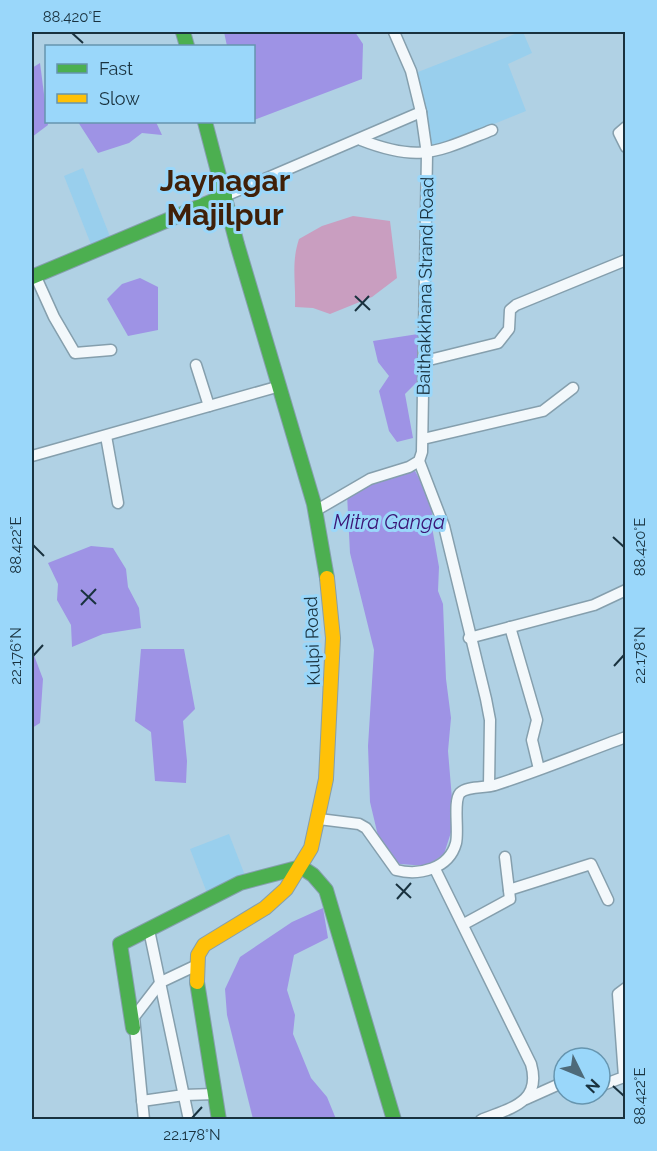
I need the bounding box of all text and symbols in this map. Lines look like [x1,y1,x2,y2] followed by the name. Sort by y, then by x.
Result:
[43,8,101,26] text: 88.420°E
[45,45,255,123] legend
[99,58,133,79] text: Fast
[99,88,140,109] text: Slow
[160,163,291,232] district label: Jaynagar Majilpur
[413,176,437,396] street label: Baithakkhana Strand Road
[333,510,445,534] water label: Mitra Ganga
[7,516,25,574] text: 88.422°E
[631,518,649,576] text: 88.420°E
[300,596,324,686] street label: Kulpi Road
[631,626,649,684] text: 22.178°N
[7,627,25,685] text: 22.176°N
[552,1046,612,1106] north arrow
[631,1067,649,1125] text: 88.422°E
[581,1075,604,1097] text: N
[163,1126,221,1144] text: 22.178°N

